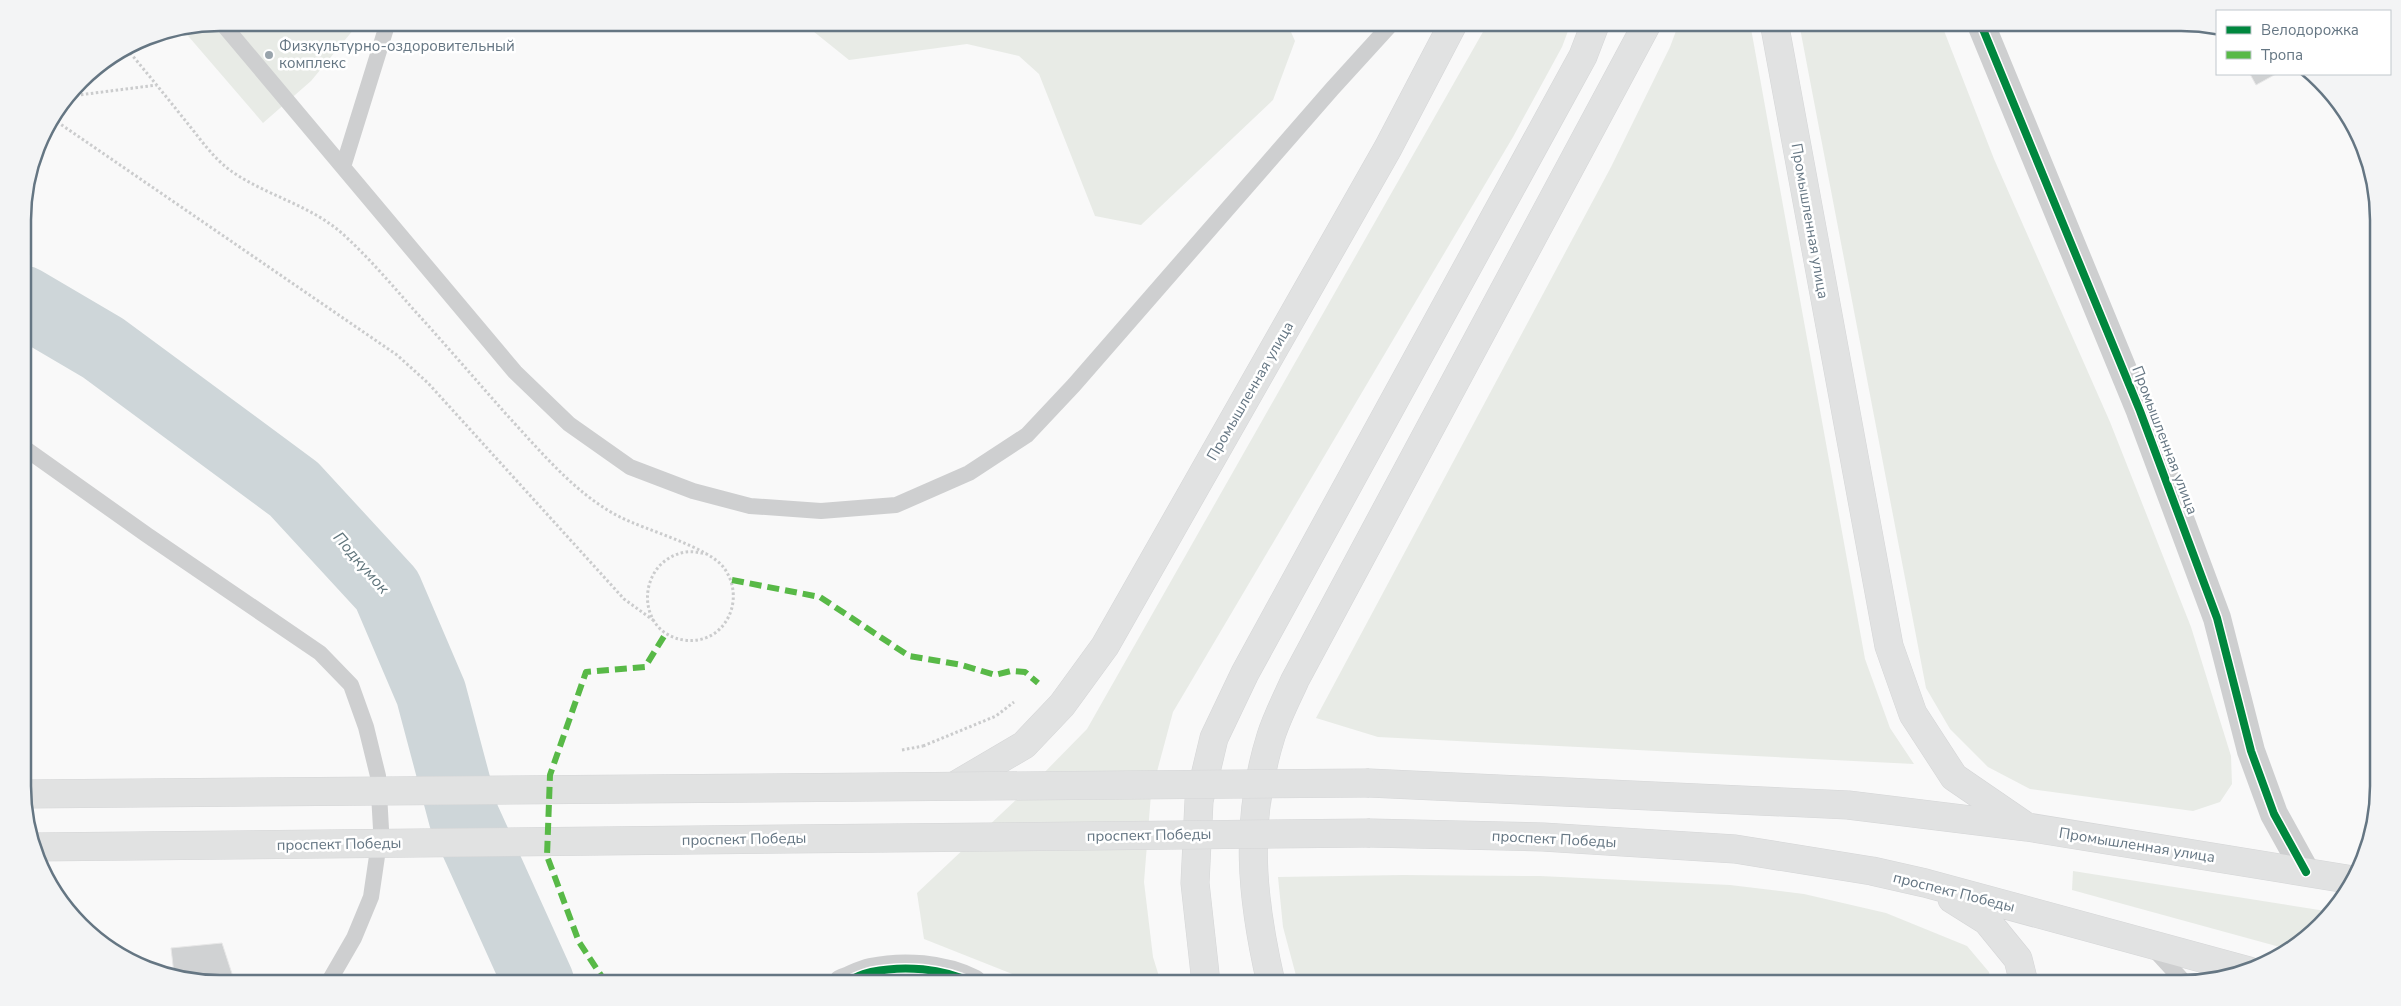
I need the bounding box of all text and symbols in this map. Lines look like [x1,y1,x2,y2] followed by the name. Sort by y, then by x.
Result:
[2216,10,2391,75] legend
[2261,20,2359,40] text: Велодорожка
[279,36,515,73] place label: Физкультурно-оздоровительный комплекс
[2261,45,2303,65] text: Тропа
[263,49,275,61] marker: Физкультурно-оздоровительный комплекс
[1786,142,1834,300] street label: Промышленная улица
[1202,318,1298,464] street label: Промышленная улица
[2127,363,2203,517] street label: Промышленная улица
[328,527,394,599] water label: Подкумок
[2058,823,2216,867] street label: Промышленная улица
[1086,824,1212,846] street label: проспект Победы
[1491,826,1617,852] street label: проспект Победы
[681,828,807,850] street label: проспект Победы
[276,833,402,855] street label: проспект Победы
[1891,867,2017,917] street label: проспект Победы

